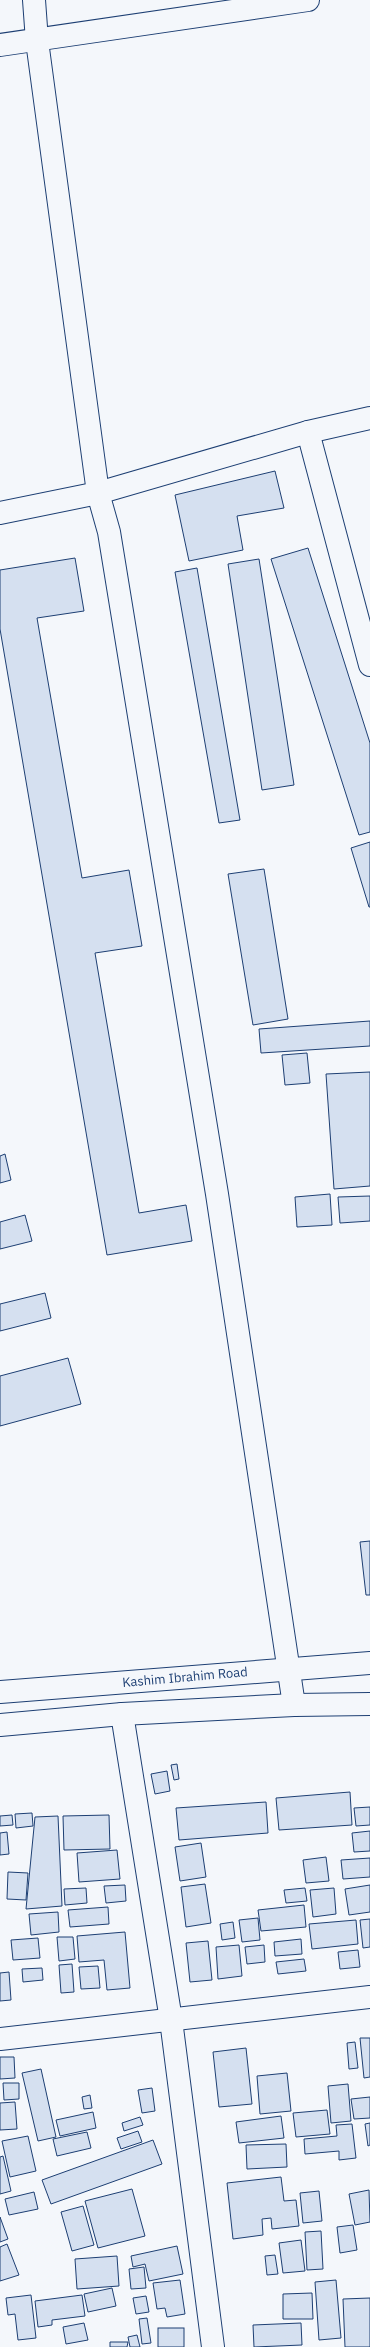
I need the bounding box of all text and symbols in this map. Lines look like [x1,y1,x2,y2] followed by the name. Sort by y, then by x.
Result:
[122,1663,248,1691] street label: Kashim Ibrahim Road

